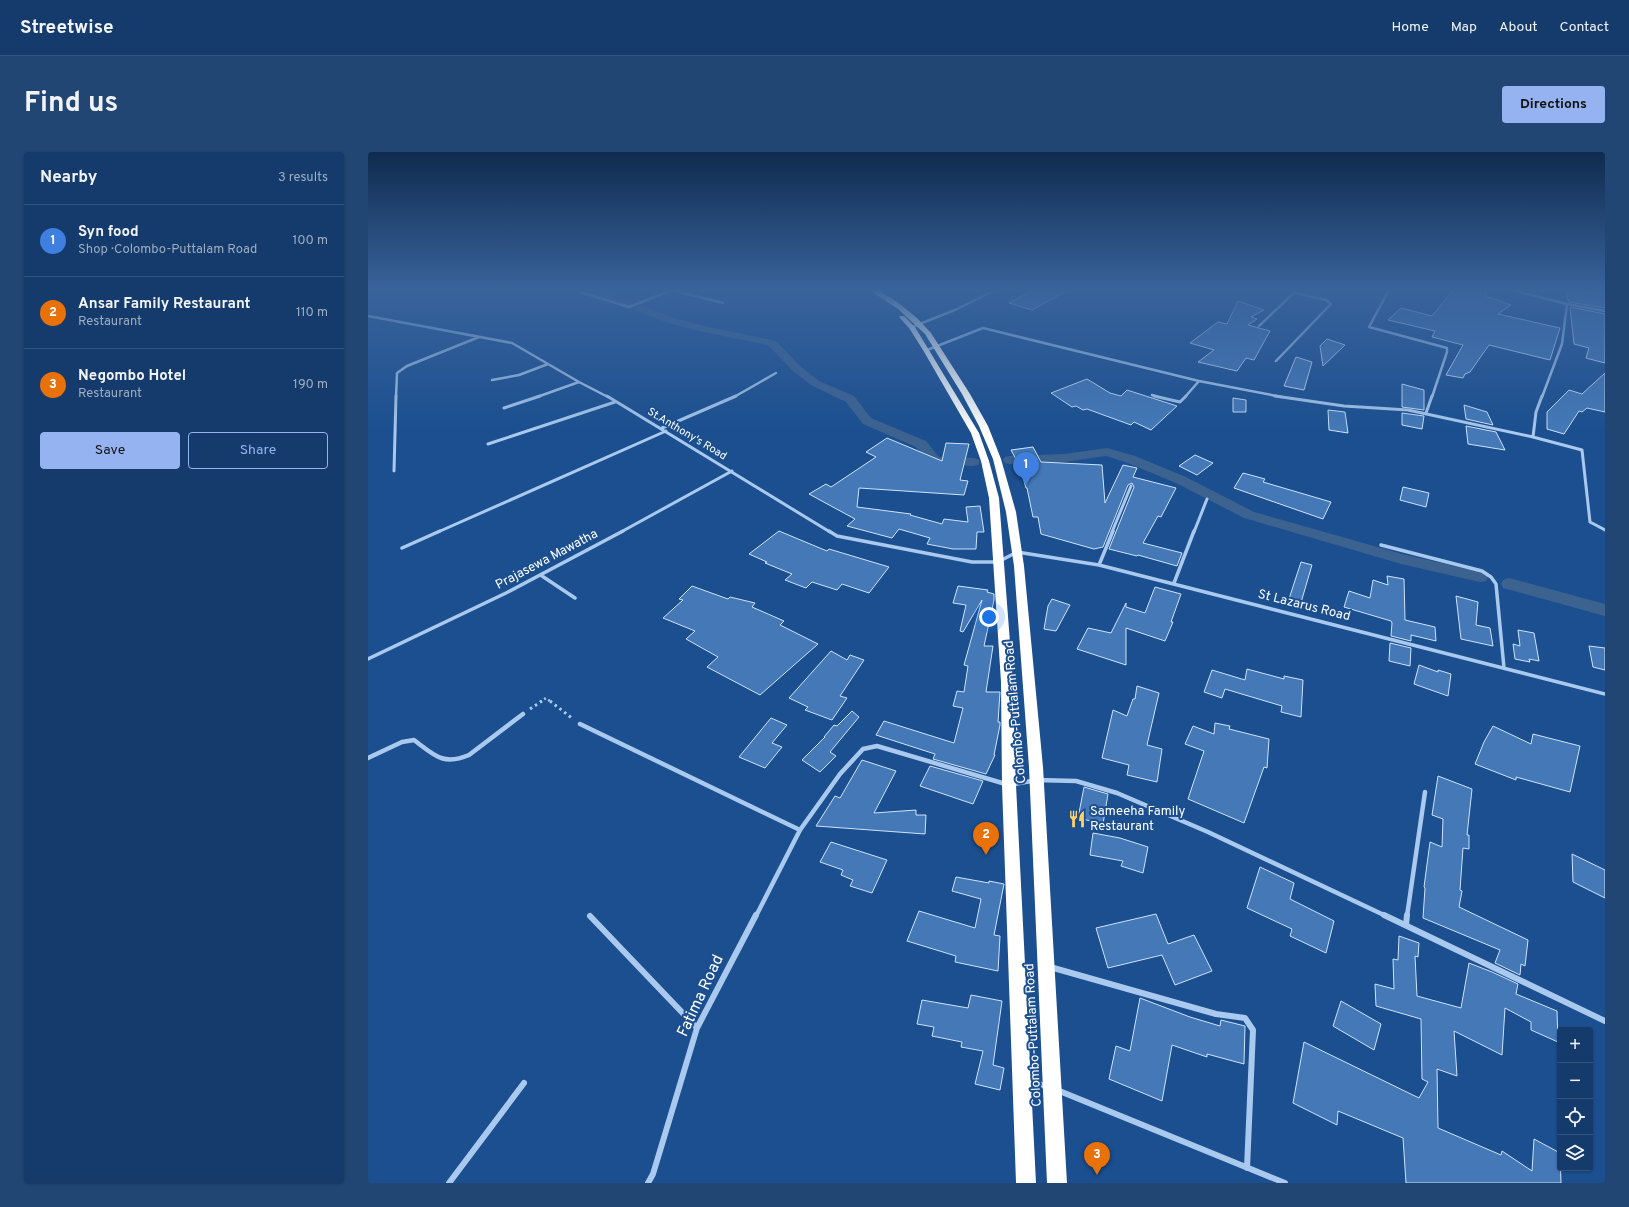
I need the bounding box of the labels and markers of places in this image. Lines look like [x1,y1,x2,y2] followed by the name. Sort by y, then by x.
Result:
[1013,452,1039,485] pin: 1
[1090,804,1185,835] place label: Sameeha Family Restaurant
[1067,809,1087,829] restaurant icon: Sameeha Family Restaurant
[973,822,999,855] pin: 2
[1084,1142,1110,1175] pin: 3

